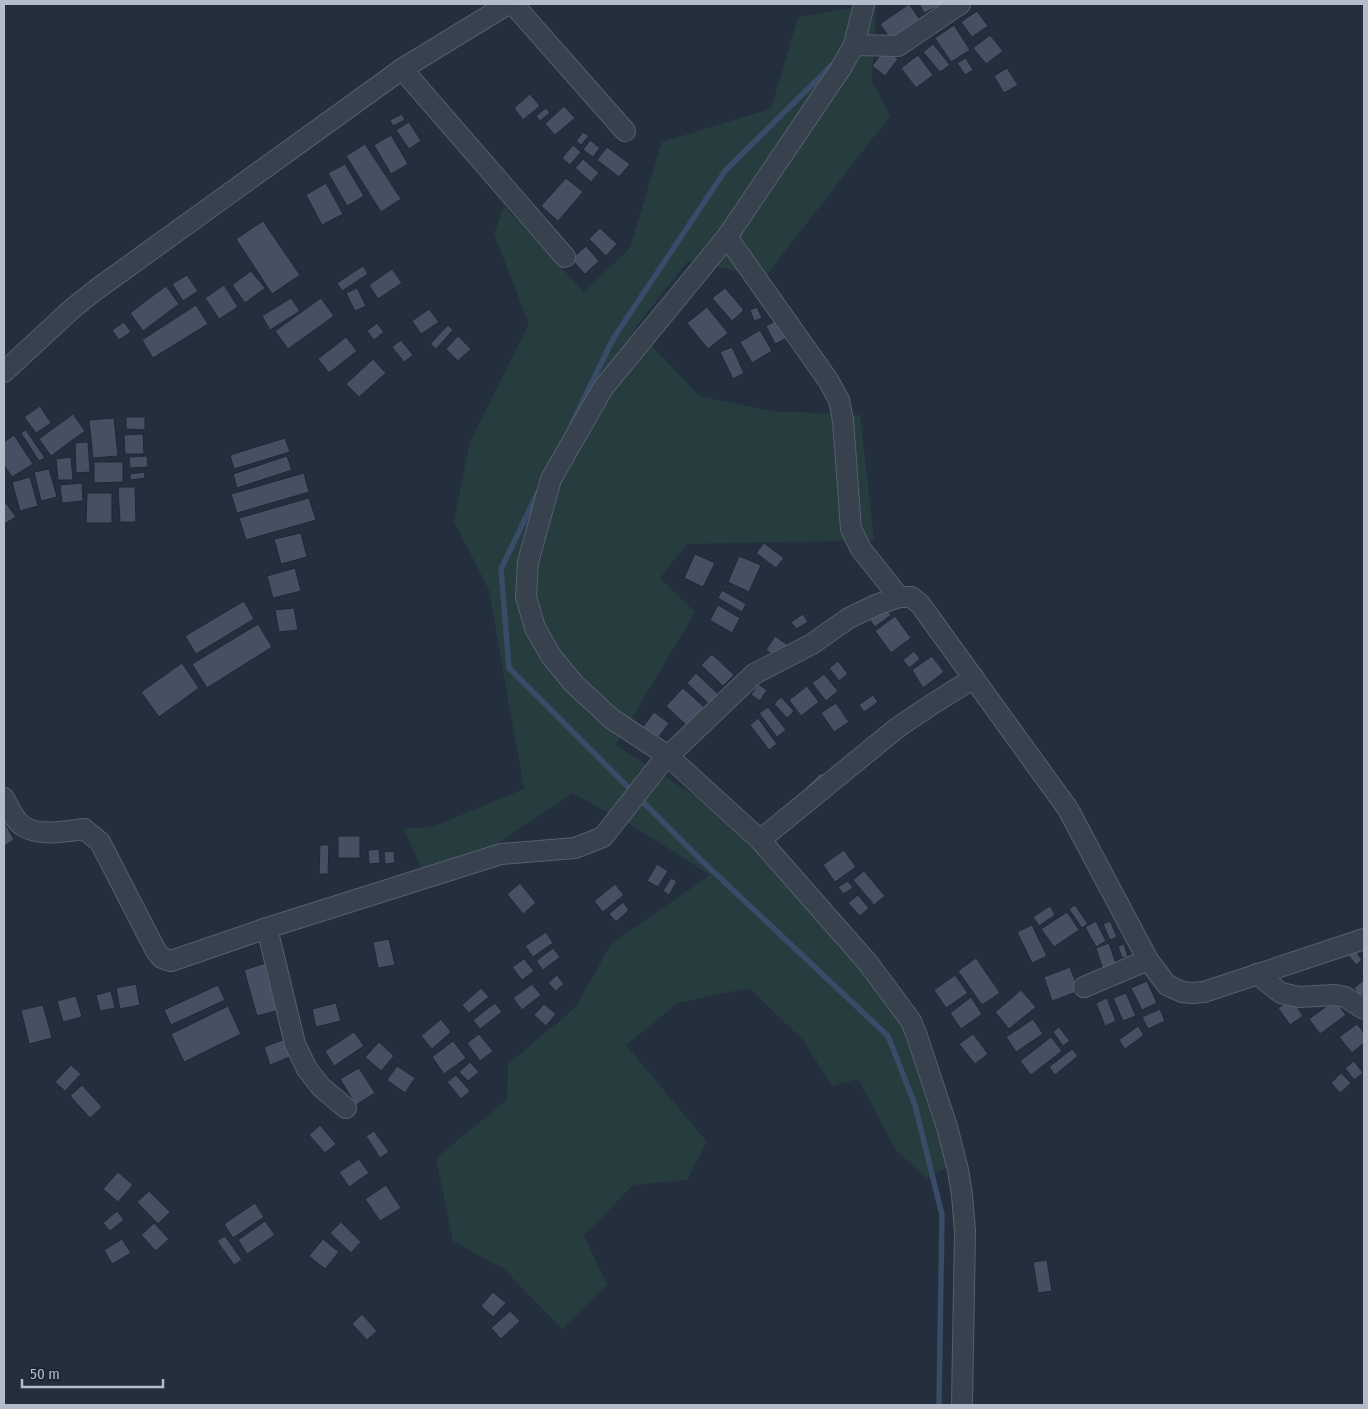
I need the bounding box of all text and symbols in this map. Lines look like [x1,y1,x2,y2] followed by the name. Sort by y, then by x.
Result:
[22,1356,164,1388] scale bar
[30,1365,60,1383] text: 50 m

